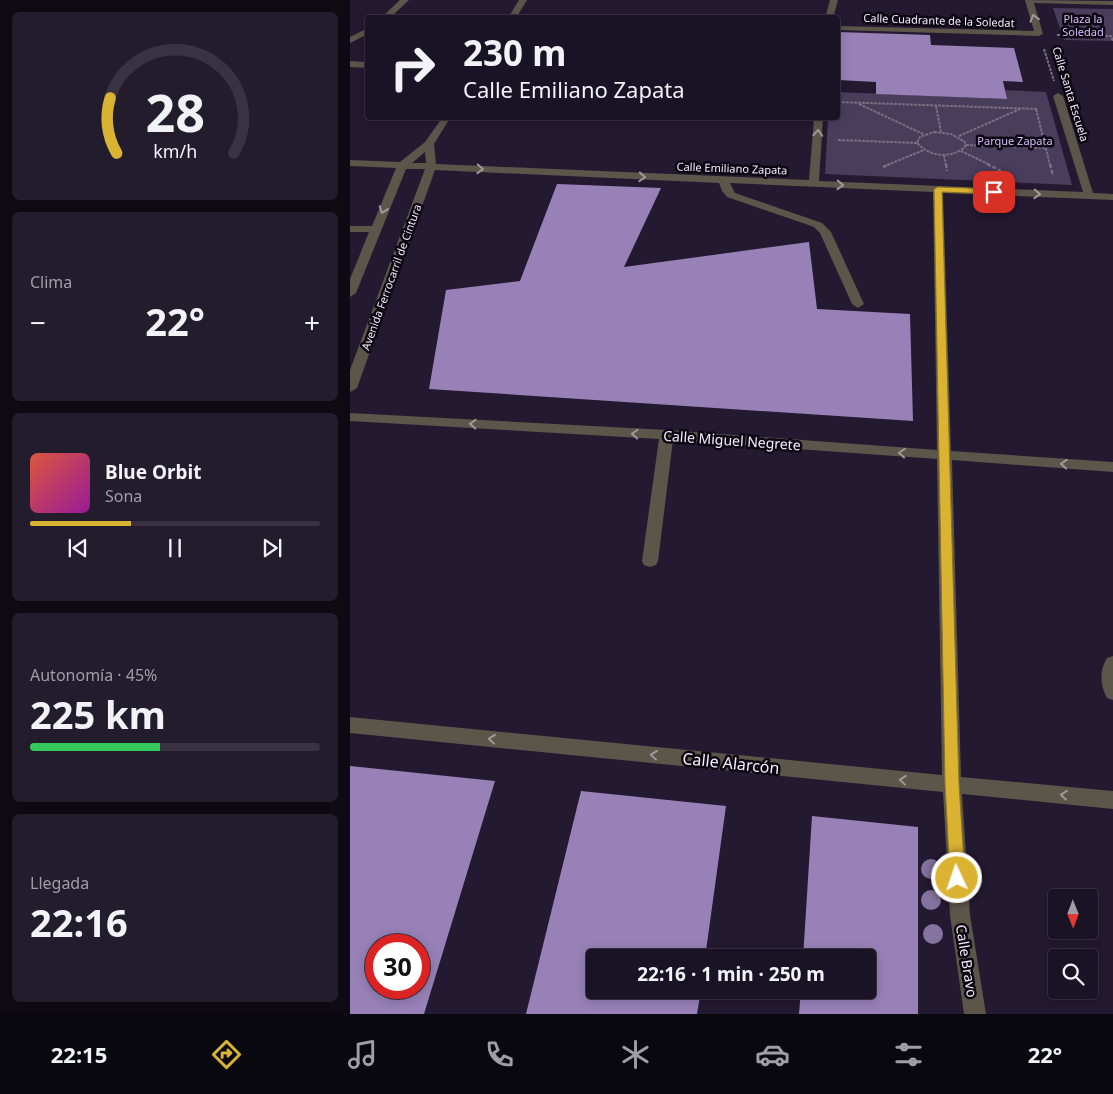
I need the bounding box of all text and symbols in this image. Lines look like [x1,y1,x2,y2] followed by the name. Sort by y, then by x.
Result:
[863,10,1015,30] street label: Calle Cuadrante de la Soledat
[1062,11,1104,39] park label: Plaza la Soledad
[1029,14,1039,22] one-way arrow
[463,29,566,76] text: 230 m
[380,35,445,100] icon: right
[1049,45,1093,143] street label: Calle Santa Escuela
[463,74,685,104] text: Calle Emiliano Zapata
[145,76,205,147] text: 28
[812,129,823,137] one-way arrow
[977,133,1053,148] park label: Parque Zapata
[153,139,197,163] text: km/h
[676,159,788,177] street label: Calle Emiliano Zapata
[476,164,484,175] one-way arrow
[639,171,647,182] one-way arrow
[973,171,1015,213] pin
[980,178,1008,206] icon: arrive
[836,180,844,190] one-way arrow
[1033,188,1041,199] one-way arrow
[358,202,424,352] street label: Avenida Ferrocarril de Cintura
[379,206,389,214] one-way arrow
[30,271,72,293] text: Clima
[145,295,205,347] text: 22°
[30,303,46,341] text: −
[304,303,320,341] text: +
[469,419,477,430] one-way arrow
[663,426,801,454] street label: Calle Miguel Negrete
[631,428,639,439] one-way arrow
[898,448,906,459] one-way arrow
[105,459,201,485] text: Blue Orbit
[1060,459,1068,470] one-way arrow
[105,485,142,507] text: Sona
[64,534,92,562] icon: previous
[161,534,189,562] icon: pause
[258,534,286,562] icon: next
[30,664,157,686] text: Autonomía · 45%
[30,688,166,740] text: 225 km
[488,734,496,745] one-way arrow
[681,747,781,779] street label: Calle Alarcón
[650,750,658,761] one-way arrow
[898,774,906,785] one-way arrow
[1060,790,1068,801] one-way arrow
[930,851,982,903] position arrow
[30,872,89,894] text: Llegada
[1048,889,1098,939] north arrow
[1048,889,1098,999] map controls
[30,896,128,948] text: 22:16
[952,923,982,999] street label: Calle Bravo
[365,934,430,999] speed limit sign: 30
[1048,949,1098,999] button: search
[637,961,825,987] text: 22:16 · 1 min · 250 m
[209,1037,244,1072] icon: directions
[345,1037,380,1072] icon: music
[482,1037,517,1072] icon: phone
[618,1037,653,1072] icon: climate
[755,1037,790,1072] icon: car
[891,1037,926,1072] icon: filters
[51,1039,107,1069] text: 22:15
[1028,1039,1062,1069] text: 22°

